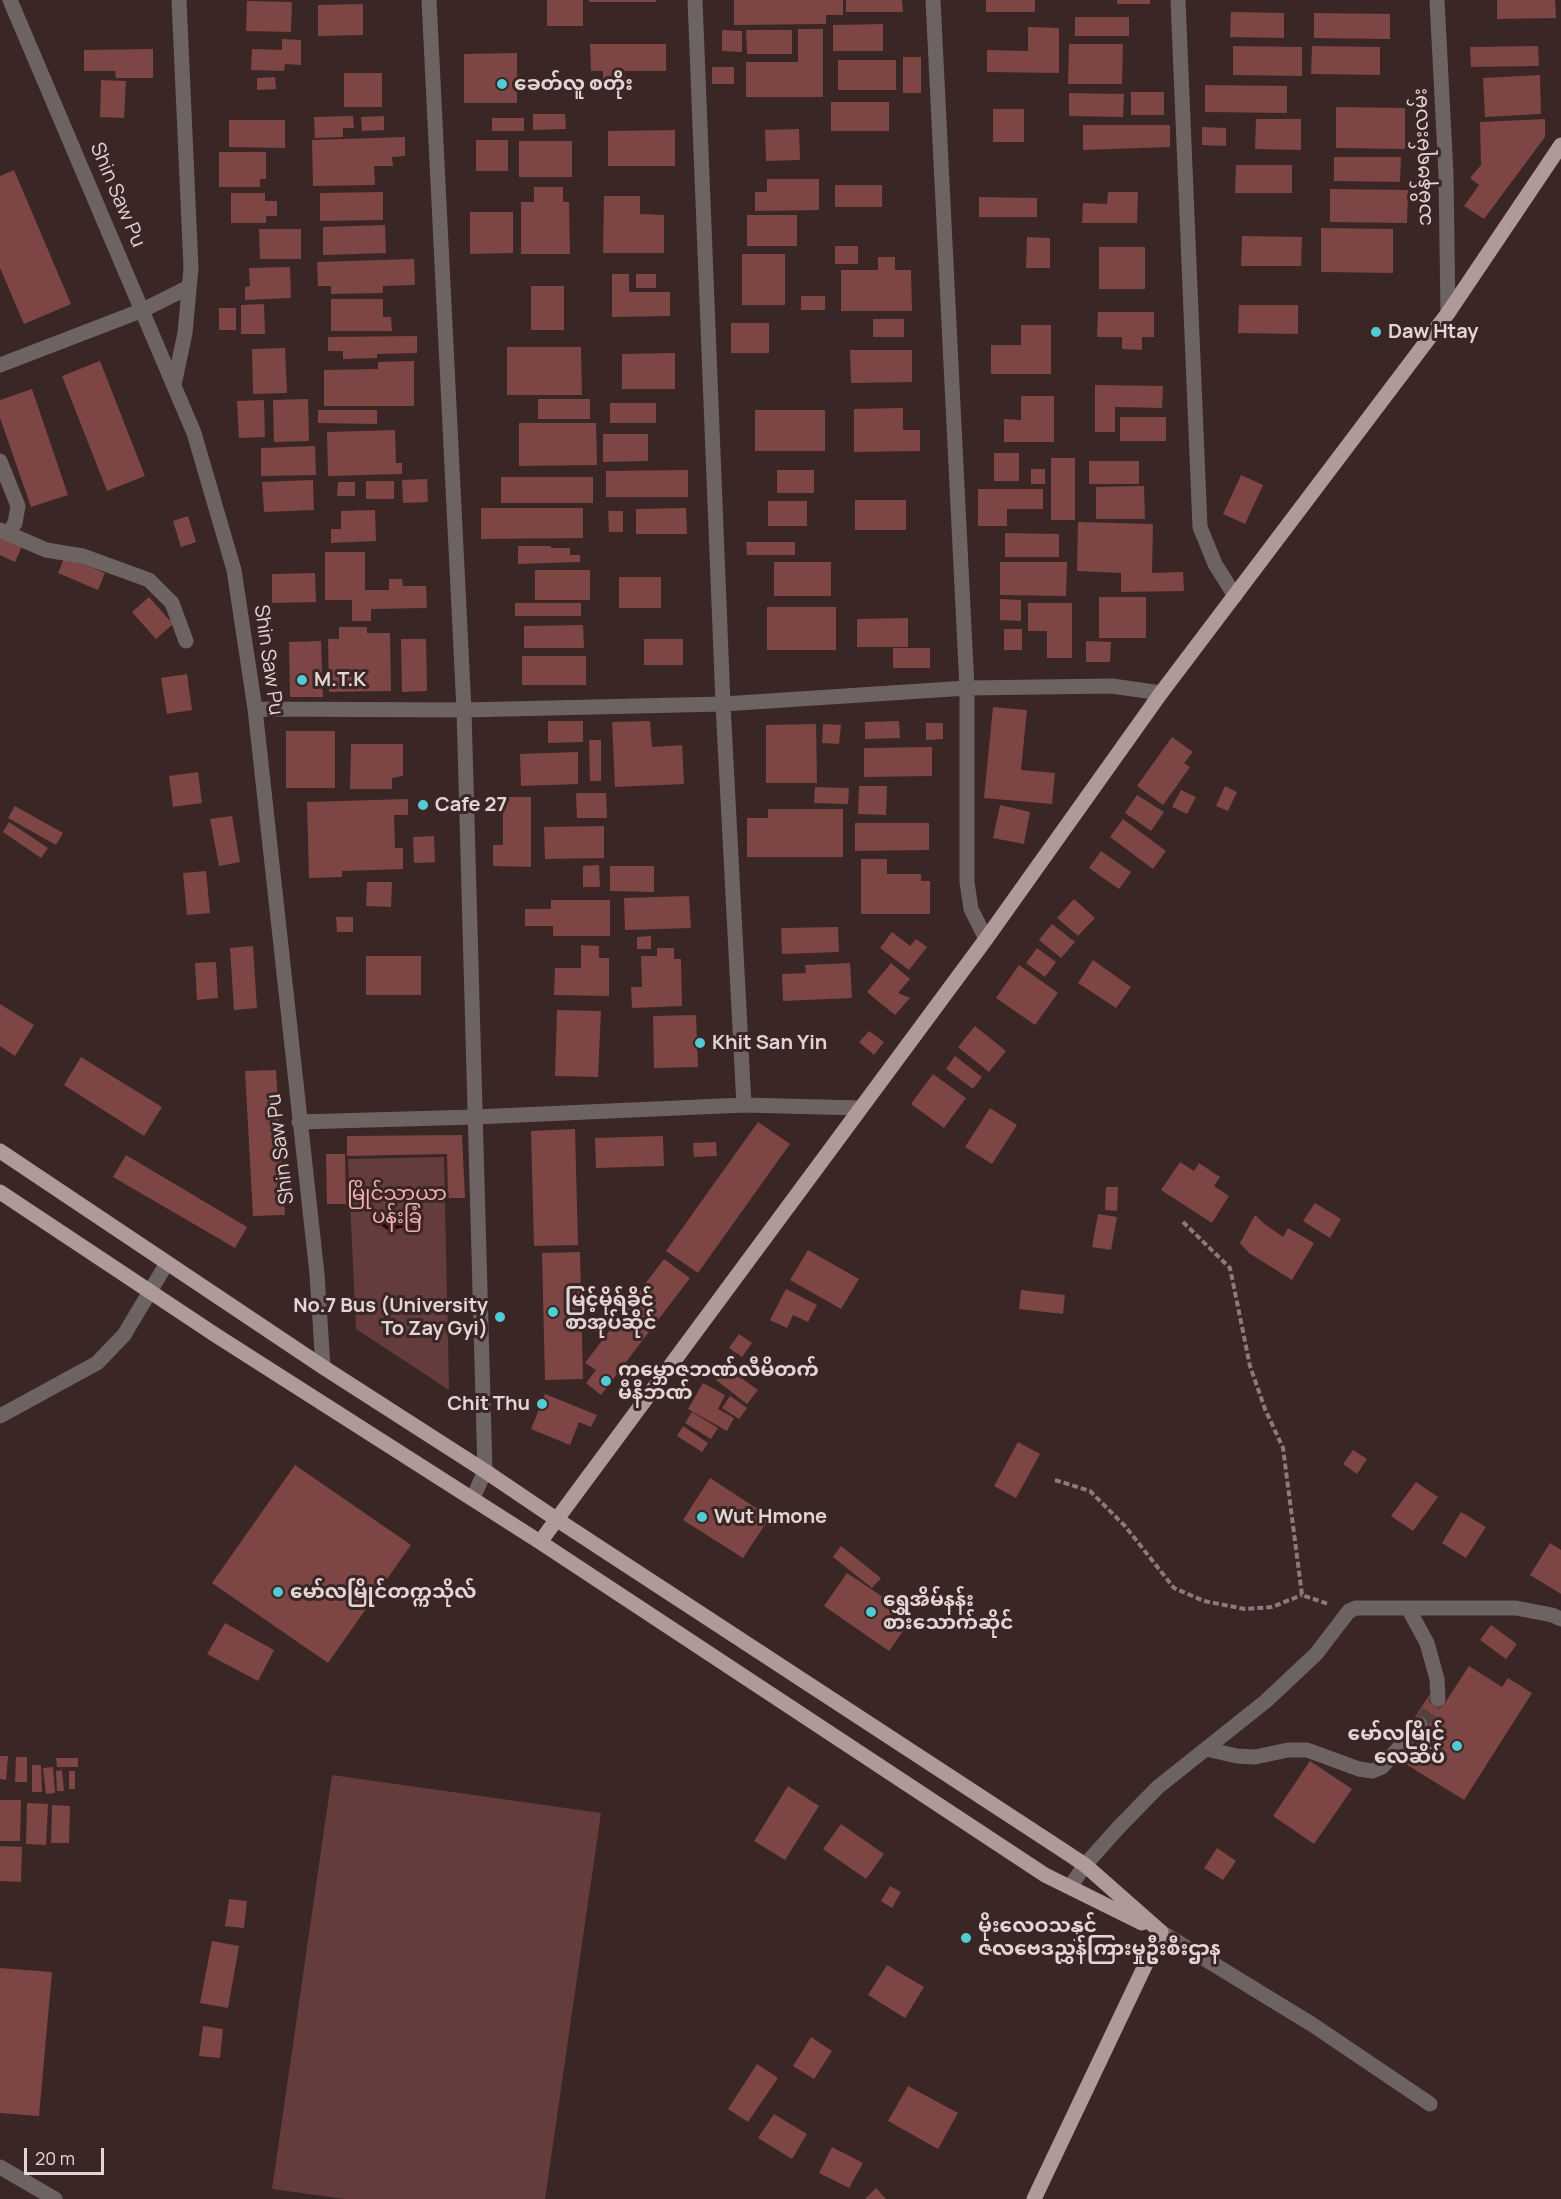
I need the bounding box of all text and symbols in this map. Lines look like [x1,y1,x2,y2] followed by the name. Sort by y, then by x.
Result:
[514,72,633,96] place label: ခေတ်လူ စတိုး
[495,77,509,91] marker: ခေတ်လူ စတိုး
[1409,88,1437,226] street label: သမိန်ဗရမ်းလမ်း
[84,139,150,251] street label: Shin Saw Pu
[1388,320,1478,344] place label: Daw Htay
[1369,325,1383,339] marker: Daw Htay
[248,603,288,717] street label: Shin Saw Pu
[314,668,366,692] place label: M.T.K
[295,673,309,687] marker: M.T.K
[435,793,507,817] place label: Cafe 27
[416,798,430,812] marker: Cafe 27
[712,1031,827,1055] place label: Khit San Yin
[693,1036,707,1050] marker: Khit San Yin
[262,1092,300,1206] street label: Shin Saw Pu
[347,1182,447,1229] park label: မြိုင်သာယာ ပန်းခြံ
[565,1288,657,1335] place label: မြင့်မိုရ်ခိုင် စာအုပ်ဆိုင်
[293,1294,488,1341] place label: No.7 Bus (University To Zay Gyi)
[546,1305,560,1319] marker: မြင့်မိုရ်ခိုင် စာအုပ်ဆိုင်
[493,1310,507,1324] marker: No.7 Bus (University To Zay Gyi)
[618,1358,819,1405] place label: ကမ္ဘောဇဘဏ်လီမိတက် မီနီဘဏ်
[599,1374,613,1388] marker: ကမ္ဘောဇဘဏ်လီမိတက် မီနီဘဏ်
[447,1392,530,1416] place label: Chit Thu
[535,1397,549,1411] marker: Chit Thu
[714,1505,827,1529] place label: Wut Hmone
[695,1510,709,1524] marker: Wut Hmone
[290,1580,476,1604] place label: မော်လမြိုင်တက္ကသိုလ်
[271,1585,285,1599] marker: မော်လမြိုင်တက္ကသိုလ်
[883,1588,1014,1635] place label: ရွှေအိမ်နန်း စားသောက်ဆိုင်
[864,1605,878,1619] marker: ရွှေအိမ်နန်း စားသောက်ဆိုင်
[1348,1722,1445,1769] place label: မော်လမြိုင် လေဆိပ်
[1450,1739,1464,1753] marker: မော်လမြိုင် လေဆိပ်
[978,1914,1221,1961] place label: မိုးလေဝသနှင့် ဇလဗေဒညွှန်ကြားမှုဦးစီးဌာန
[959,1931,973,1945] marker: မိုးလေဝသနှင့် ဇလဗေဒညွှန်ကြားမှုဦးစီးဌာန
[27,2136,106,2174] scale bar
[35,2146,75,2170] text: 20 m

